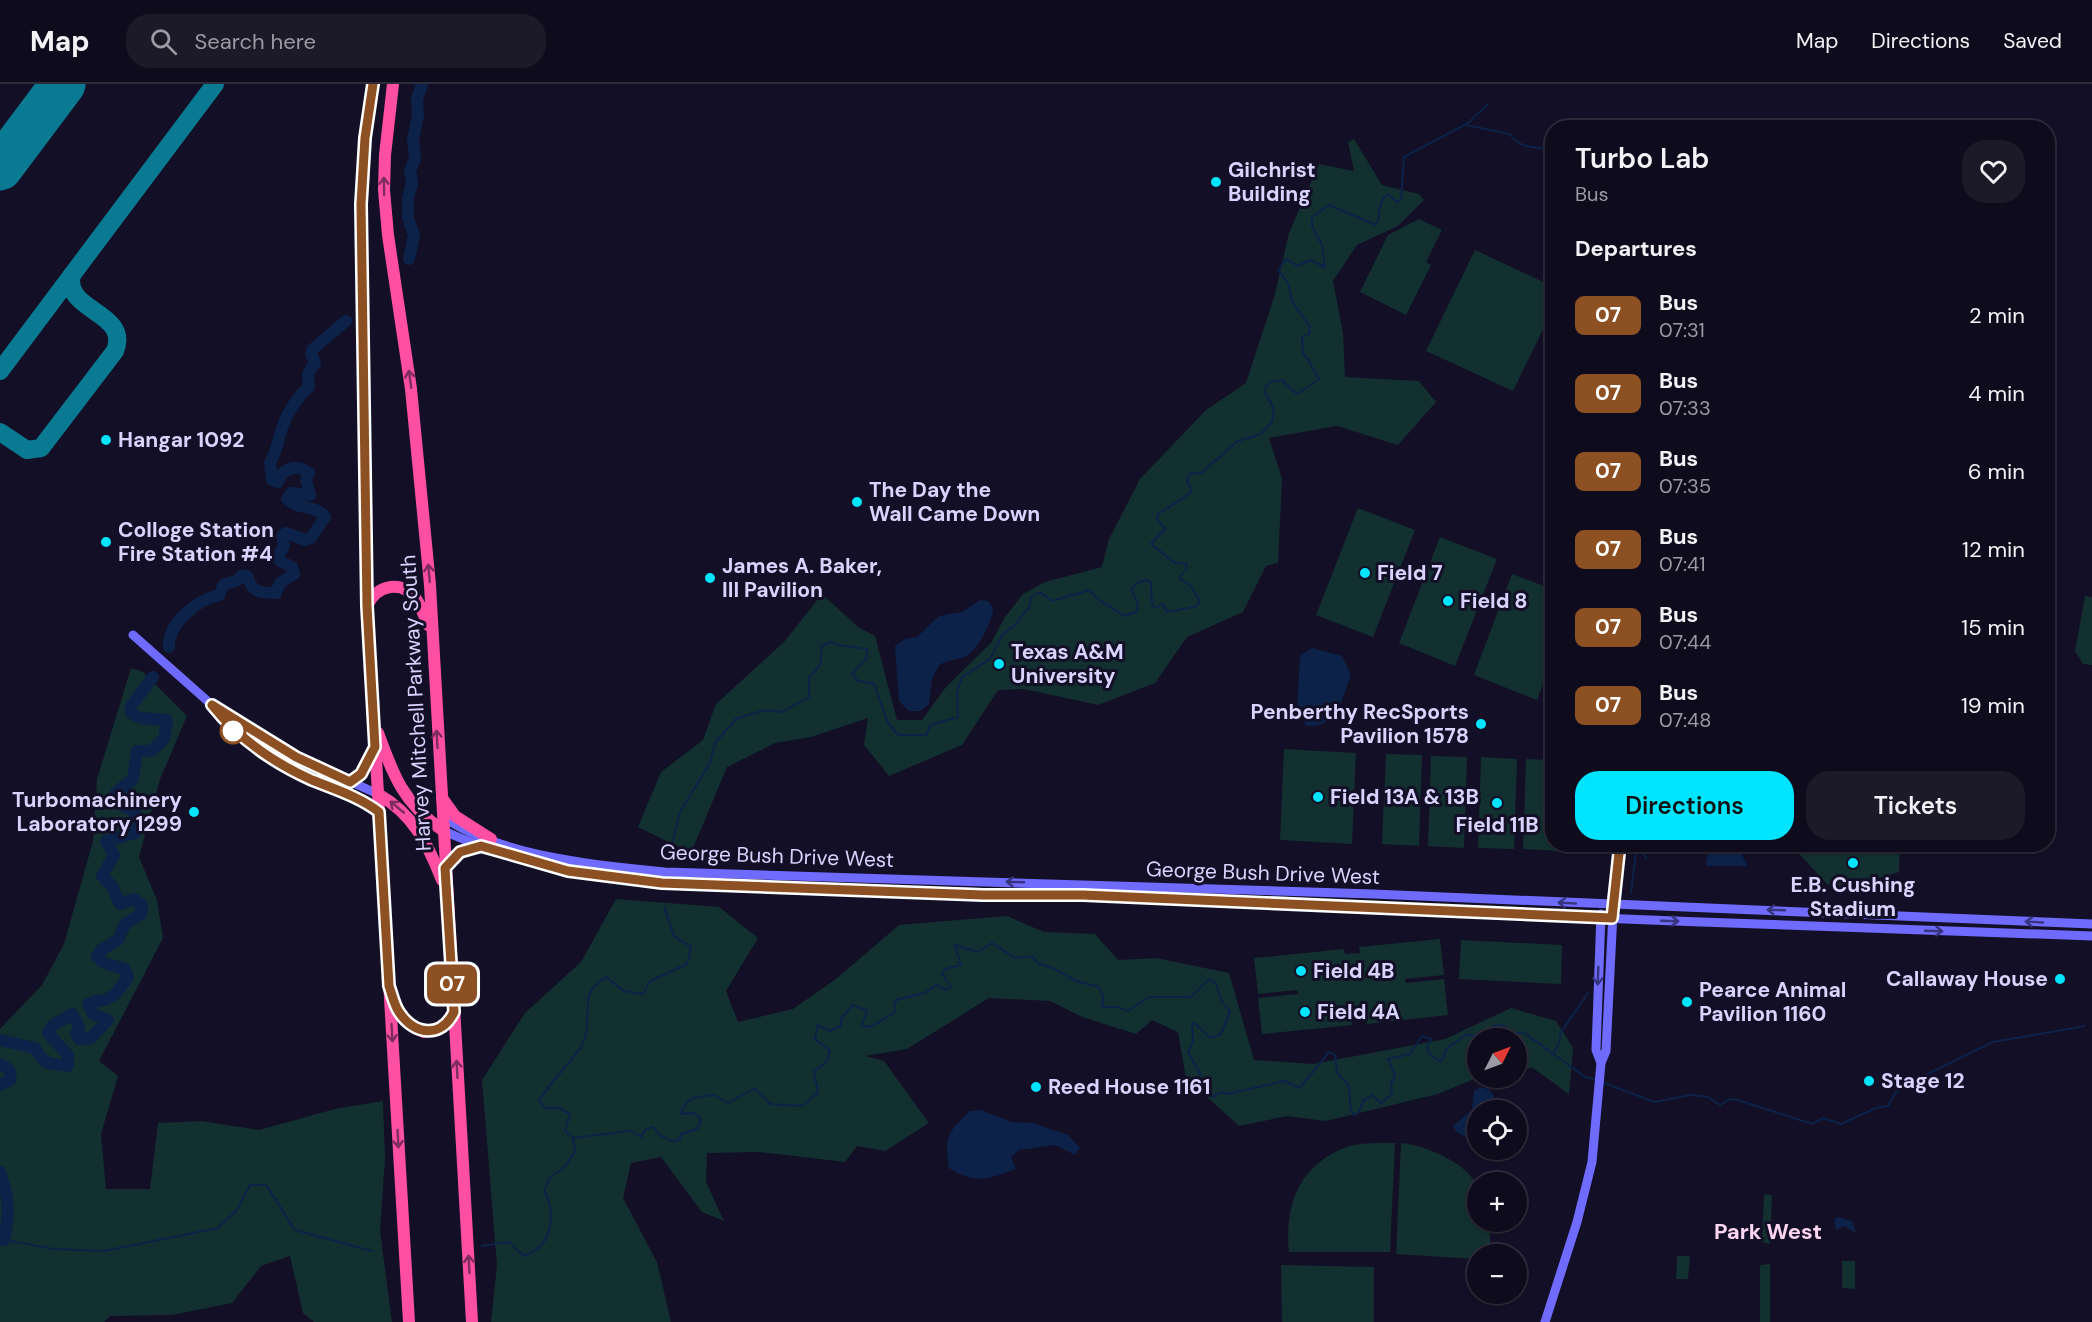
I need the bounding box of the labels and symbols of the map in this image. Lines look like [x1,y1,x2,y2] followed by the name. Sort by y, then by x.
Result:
[1228,156,1316,208] place label: Gilchrist Building
[1209,175,1223,189] marker: Gilchrist Building
[379,176,390,196] one-way arrow
[404,369,415,389] one-way arrow
[118,426,244,454] place label: Hangar 1092
[99,433,113,447] marker: Hangar 1092
[869,476,1040,528] place label: The Day the Wall Came Down
[850,495,864,509] marker: The Day the Wall Came Down
[118,516,274,568] place label: Colloge Station Fire Station #4
[99,535,113,549] marker: Colloge Station Fire Station #4
[722,552,882,604] place label: James A. Baker, III Pavilion
[394,554,438,852] street label: Harvey Mitchell Parkway South
[1377,559,1443,587] place label: Field 7
[423,563,434,583] one-way arrow
[1358,566,1372,580] marker: Field 7
[703,571,717,585] marker: James A. Baker, III Pavilion
[1460,587,1528,615] place label: Field 8
[1441,594,1455,608] marker: Field 8
[1011,638,1124,690] place label: Texas A&M University
[992,657,1006,671] marker: Texas A&M University
[1251,698,1469,750] place label: Penberthy RecSports Pavilion 1578
[1474,717,1488,731] marker: Penberthy RecSports Pavilion 1578
[220,718,246,744] unlabelled marker
[432,730,443,750] one-way arrow
[1330,783,1479,811] place label: Field 13A & 13B
[12,786,182,838] place label: Turbomachinery Laboratory 1299
[1311,790,1325,804] marker: Field 13A & 13B
[1490,796,1504,810] marker: Field 11B
[389,801,405,814] one-way arrow
[187,805,201,819] marker: Turbomachinery Laboratory 1299
[1455,811,1539,839] place label: Field 11B
[659,838,895,874] street label: George Bush Drive West
[1145,855,1381,891] street label: George Bush Drive West
[1846,856,1860,870] marker: E.B. Cushing Stadium
[1791,871,1915,923] place label: E.B. Cushing Stadium
[1006,876,1026,887] one-way arrow
[1558,898,1577,909] one-way arrow
[1766,905,1786,916] one-way arrow
[1660,916,1680,927] one-way arrow
[2024,916,2044,927] one-way arrow
[1923,925,1943,936] one-way arrow
[1313,957,1394,985] place label: Field 4B
[425,964,479,1004] line badge: 07
[1294,964,1308,978] marker: Field 4B
[1593,965,1604,985] one-way arrow
[1886,965,2048,993] place label: Callaway House
[2053,972,2067,986] marker: Callaway House
[1699,976,1846,1028] place label: Pearce Animal Pavilion 1160
[1680,995,1694,1009] marker: Pearce Animal Pavilion 1160
[1317,998,1400,1026] place label: Field 4A
[1298,1005,1312,1019] marker: Field 4A
[386,1022,397,1042] one-way arrow
[1467,1028,1527,1088] north arrow
[451,1059,462,1079] one-way arrow
[1881,1067,1965,1095] place label: Stage 12
[1048,1073,1210,1101] place label: Reed House 1161
[1862,1074,1876,1088] marker: Stage 12
[1029,1080,1043,1094] marker: Reed House 1161
[393,1128,404,1148] one-way arrow
[1714,1217,1822,1246] district label: Park West
[463,1254,474,1274] one-way arrow

